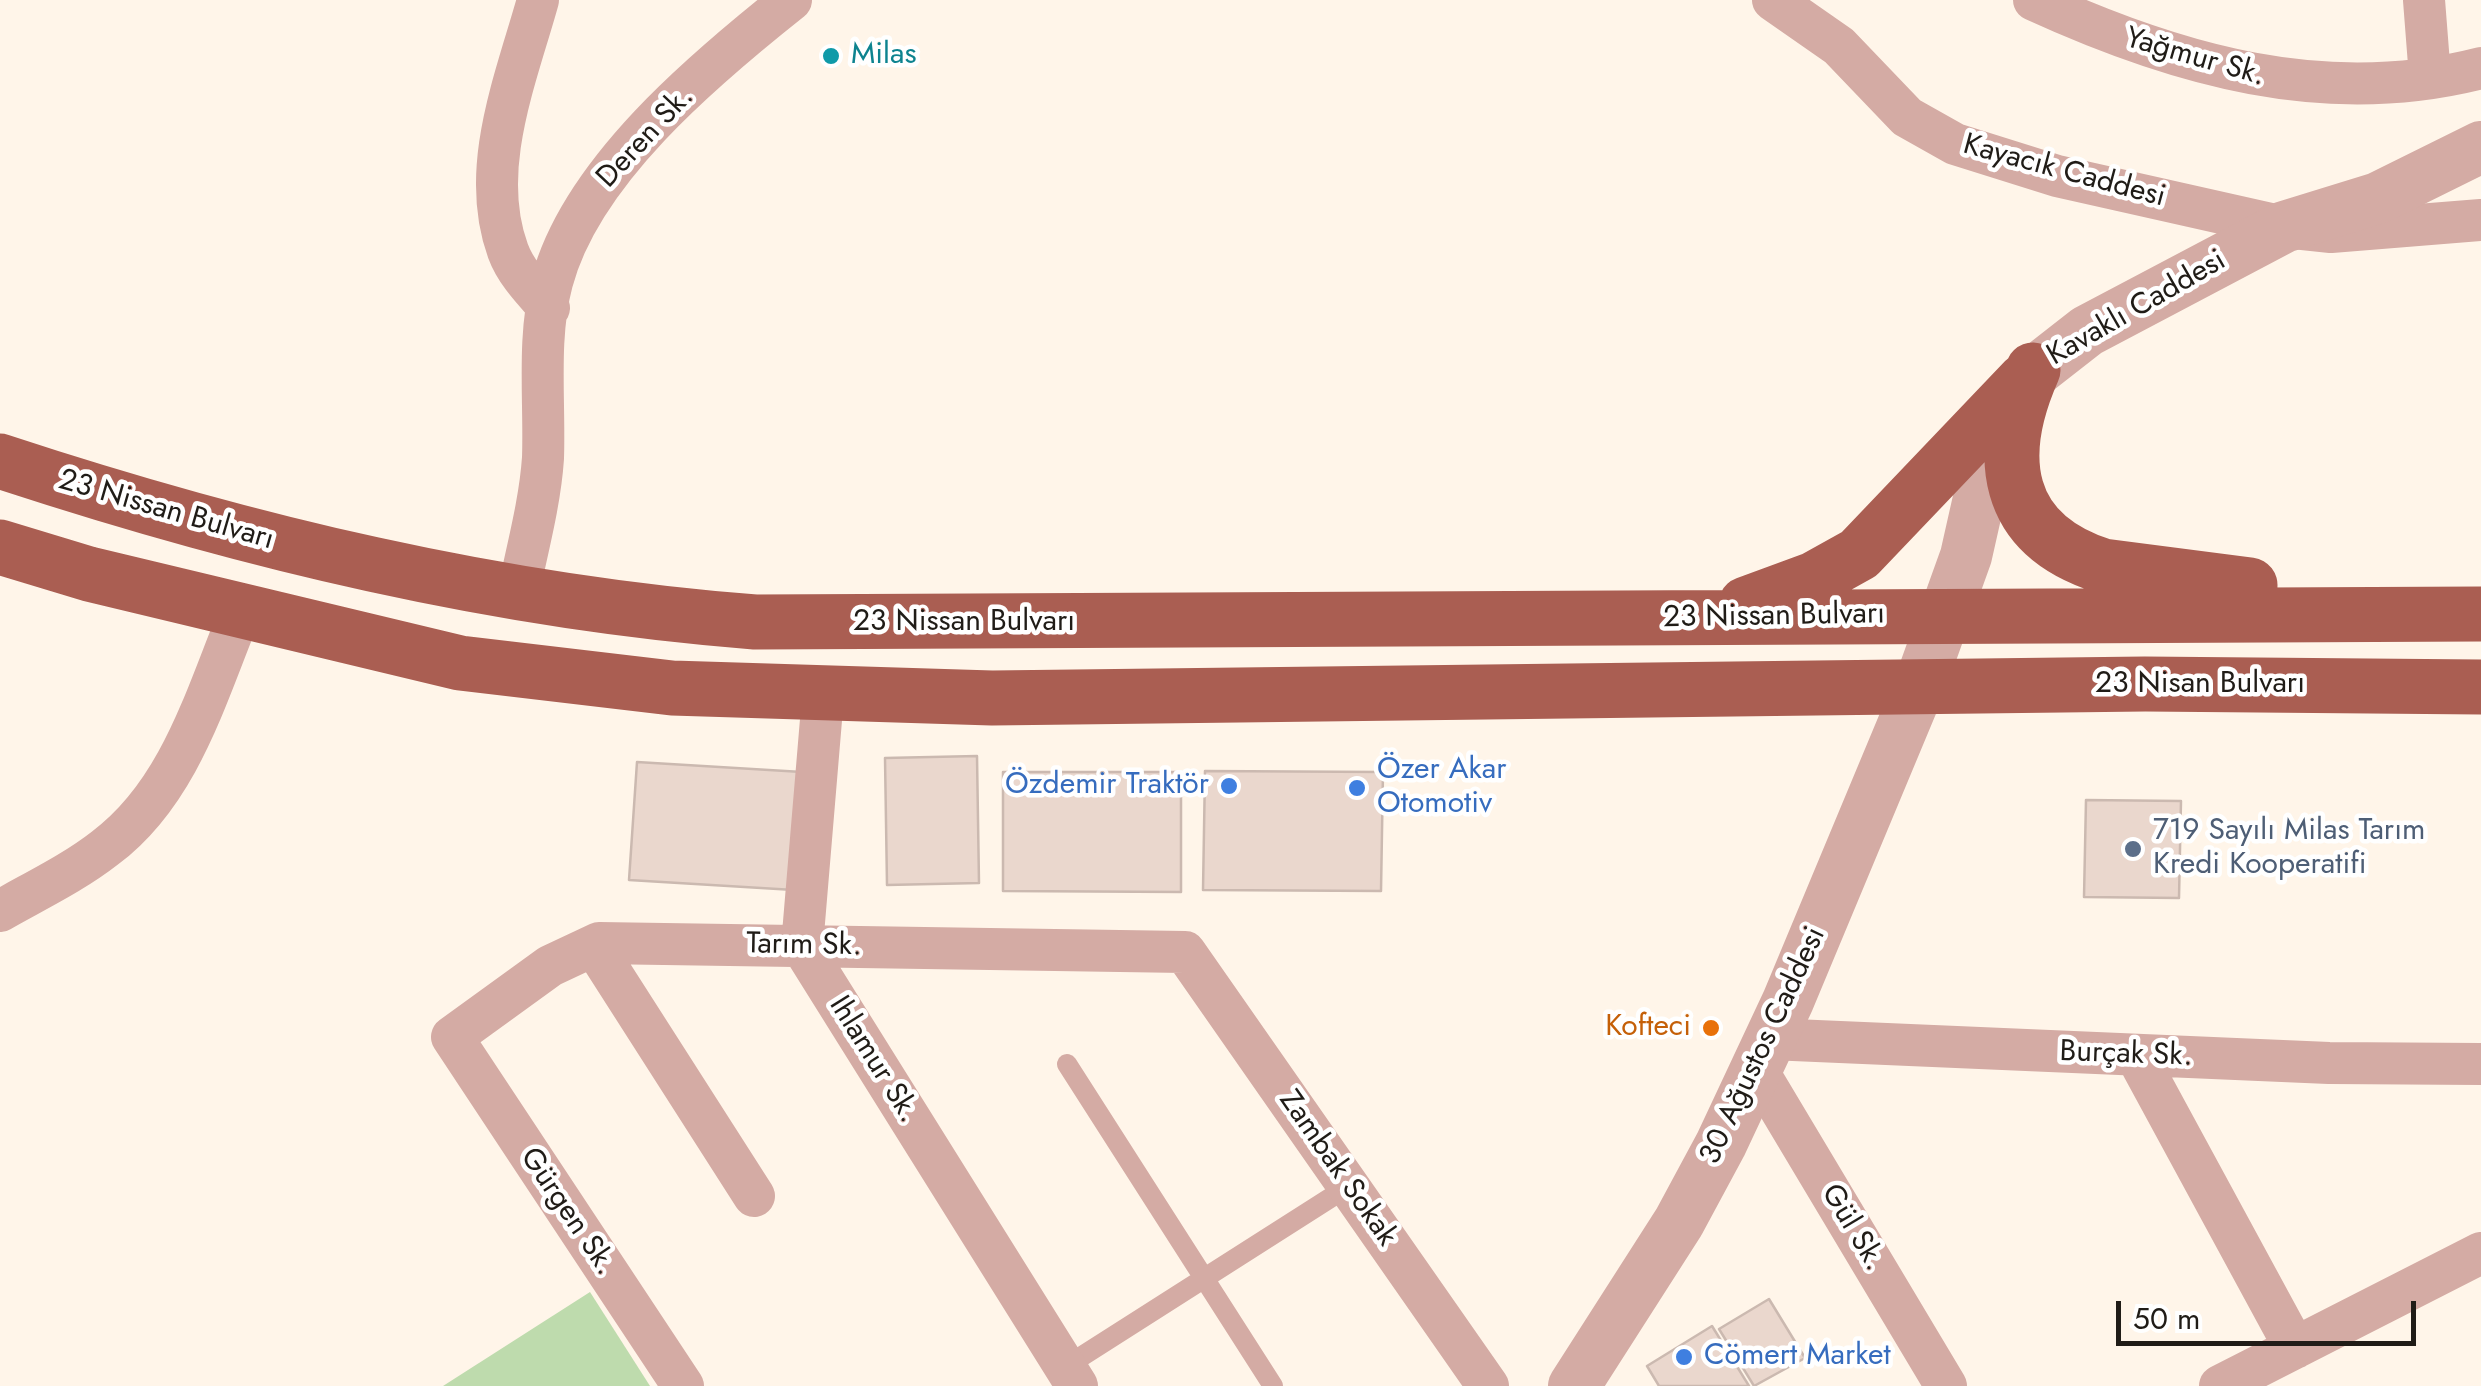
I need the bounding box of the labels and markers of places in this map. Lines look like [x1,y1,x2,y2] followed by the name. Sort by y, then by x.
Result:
[851,38,917,74] place label: Milas
[820,45,842,67] marker: Milas
[1377,753,1507,824] place label: Özer Akar Otomotiv
[1005,768,1209,804] place label: Özdemir Traktör
[1218,775,1240,797] marker: Özdemir Traktör
[1346,777,1368,799] marker: Özer Akar Otomotiv
[2153,814,2425,884] place label: 719 Sayılı Milas Tarım Kredi Kooperatifi
[2122,838,2144,860] marker: 719 Sayılı Milas Tarım Kredi Kooperatifi
[1605,1010,1691,1046] place label: Kofteci
[1700,1017,1722,1039] marker: Kofteci
[1704,1339,1891,1375] place label: Cömert Market
[1673,1346,1695,1368] marker: Cömert Market

